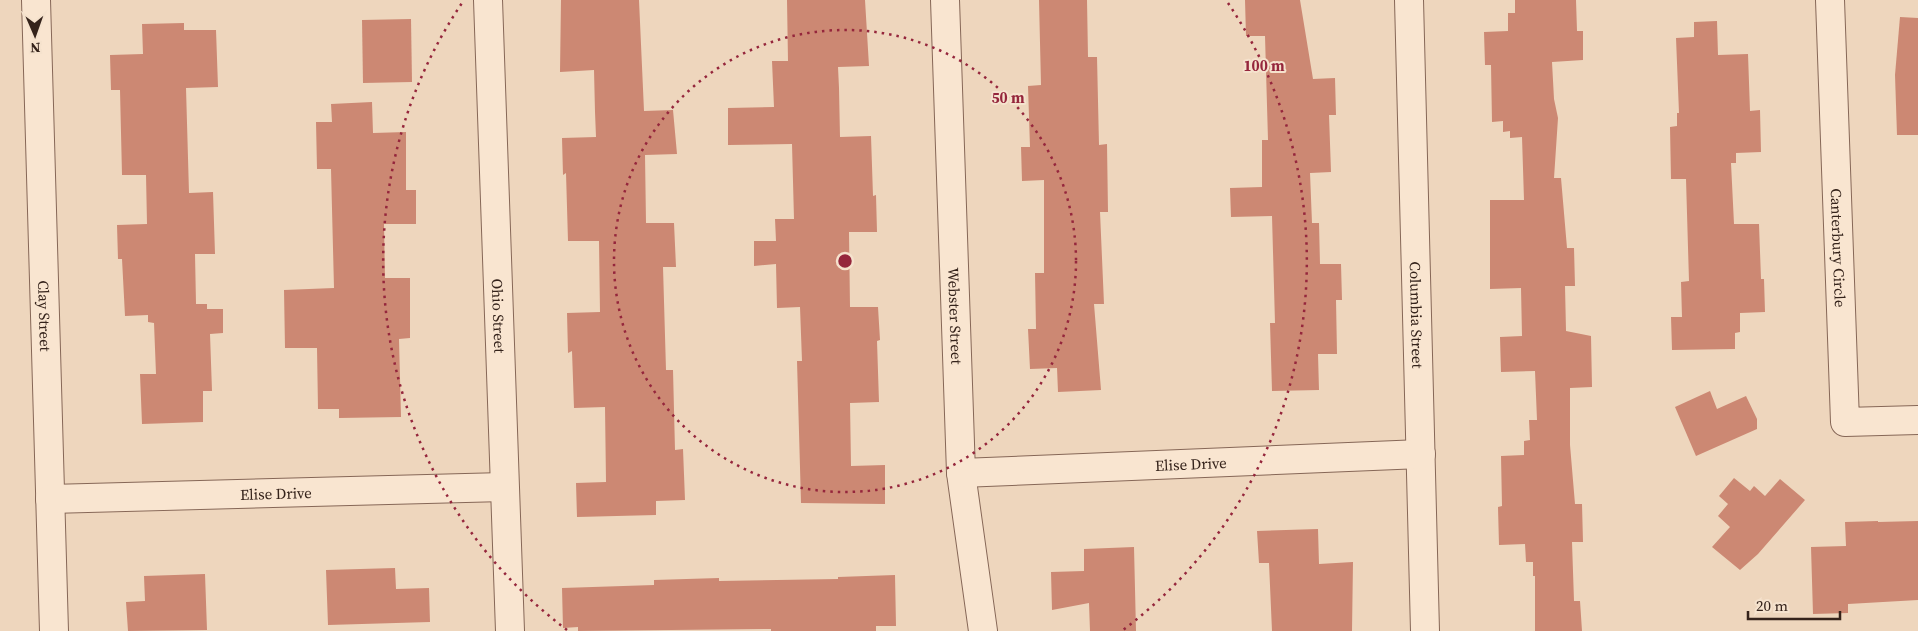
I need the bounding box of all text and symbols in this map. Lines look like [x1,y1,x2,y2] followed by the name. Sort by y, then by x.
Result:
[10,10,60,60] north arrow
[30,38,41,58] text: N
[1243,55,1285,76] text: 100 m
[991,87,1025,108] text: 50 m
[1826,188,1851,308] street label: Canterbury Circle
[836,252,854,270] centre of rings
[1405,261,1429,369] street label: Columbia Street
[944,267,968,365] street label: Webster Street
[487,278,511,354] street label: Ohio Street
[33,280,57,352] street label: Clay Street
[1154,452,1227,475] street label: Elise Drive
[240,482,312,504] street label: Elise Drive
[1748,588,1840,620] scale bar
[1756,595,1788,616] text: 20 m

